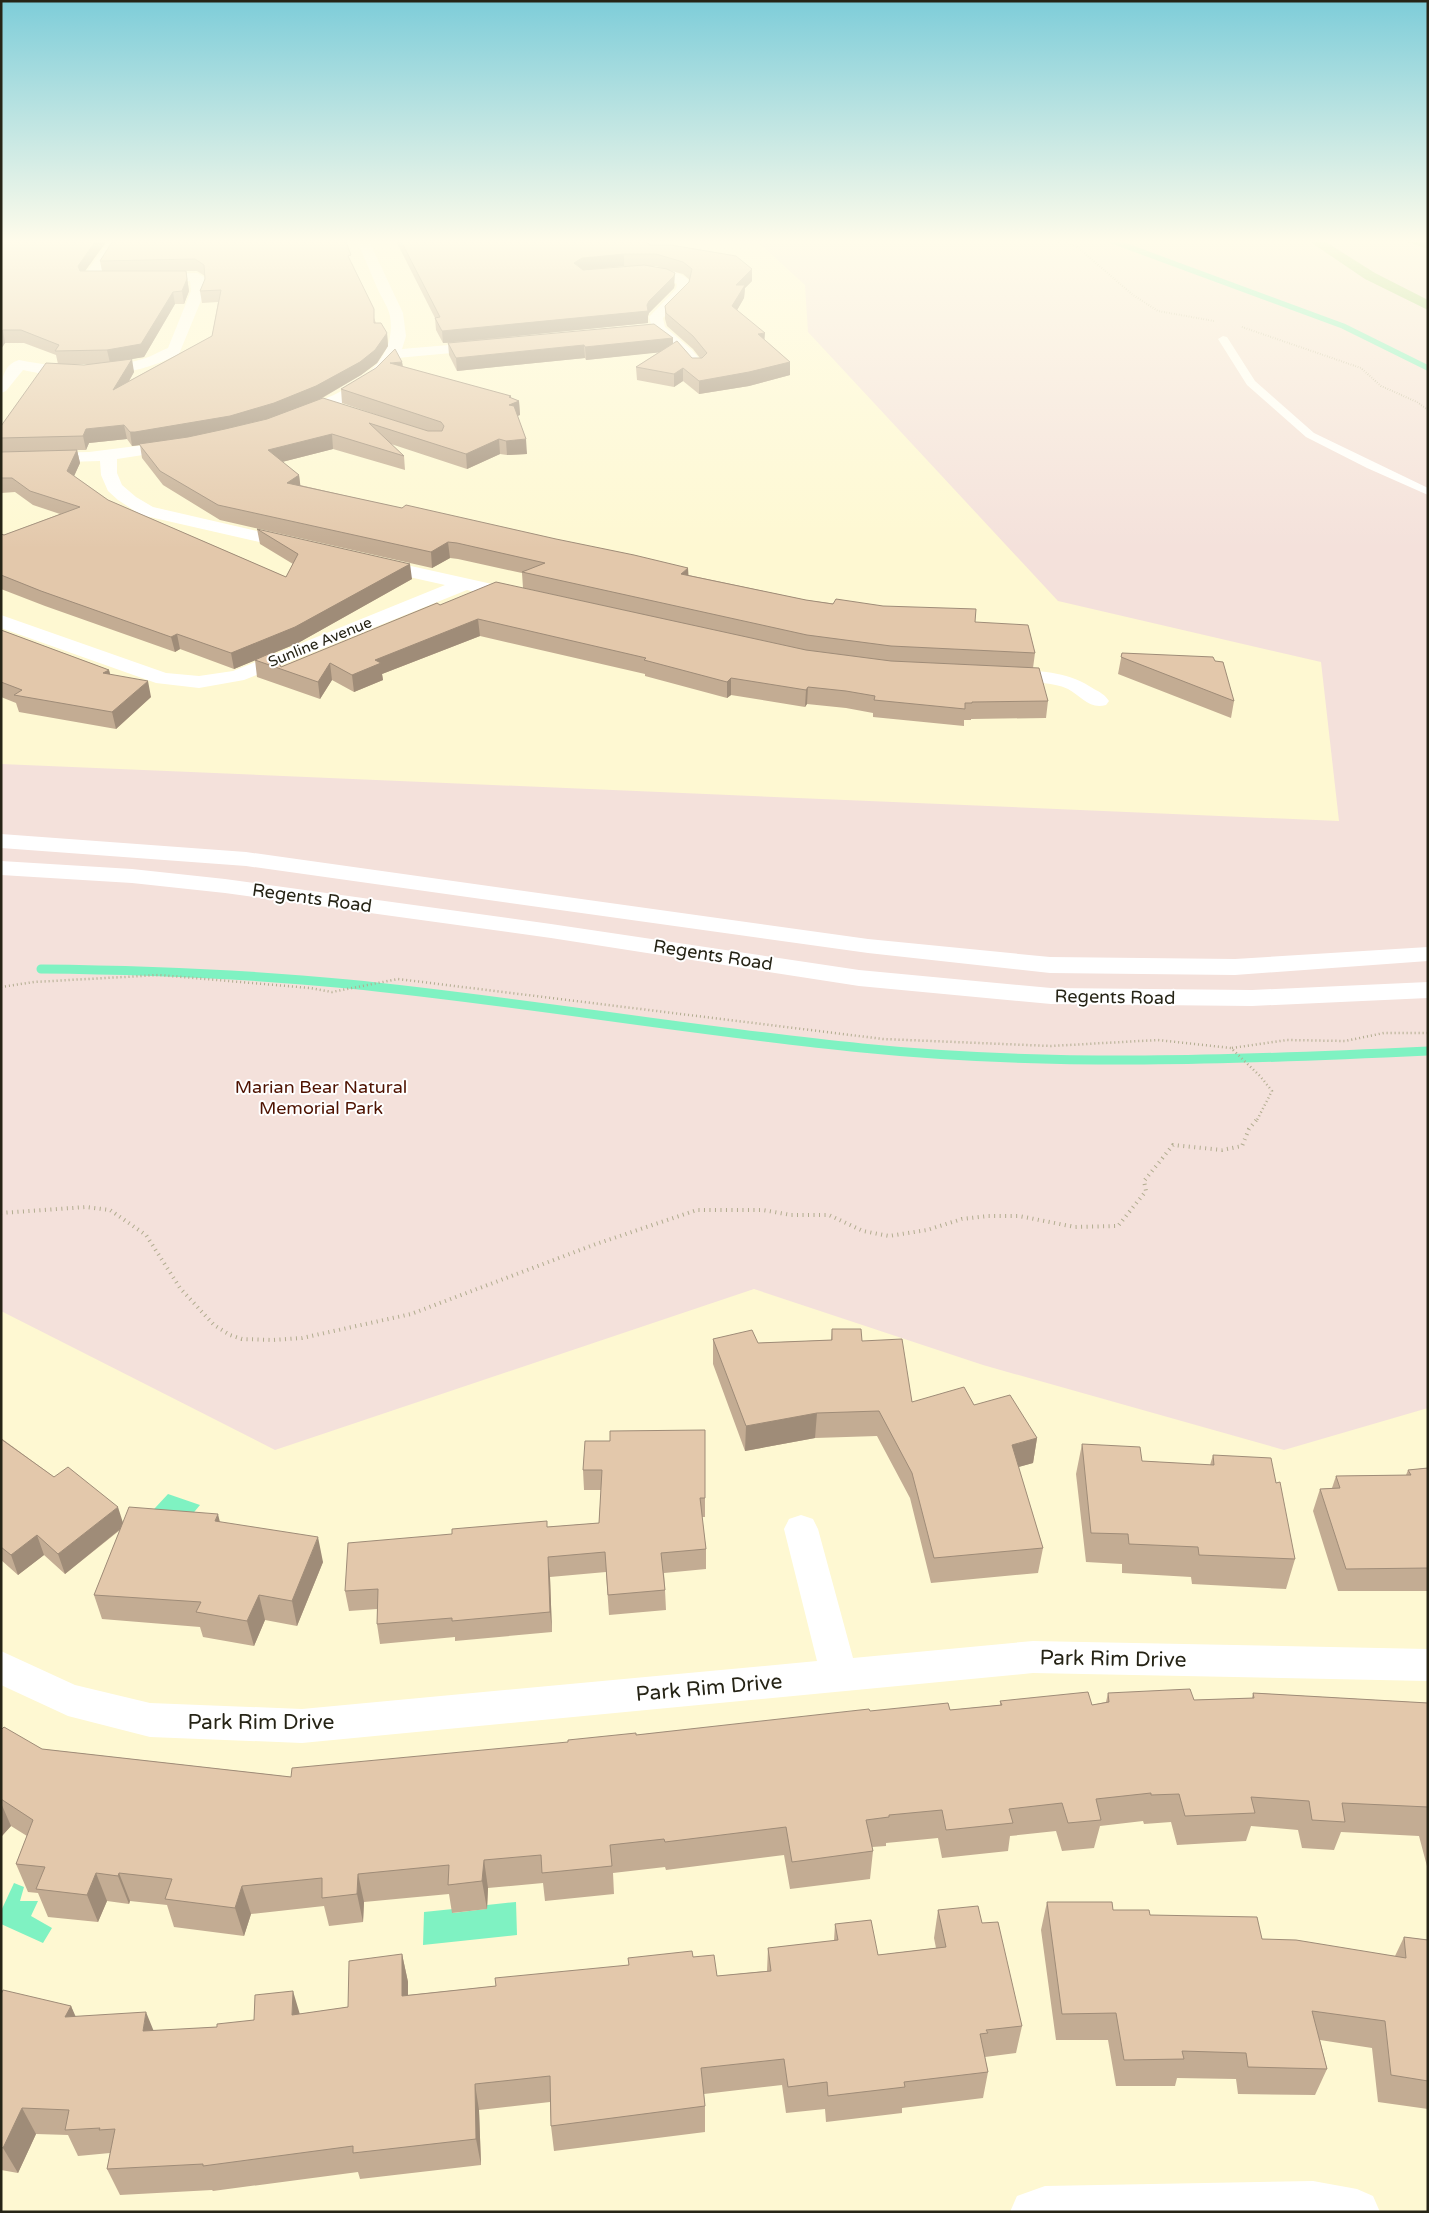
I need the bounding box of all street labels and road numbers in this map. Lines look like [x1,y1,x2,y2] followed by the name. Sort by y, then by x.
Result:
[266,613,374,671] street label: Sunline Avenue
[251,879,373,917] street label: Regents Road
[652,935,774,975] street label: Regents Road
[1054,985,1176,1009] street label: Regents Road
[1039,1645,1187,1673] street label: Park Rim Drive
[635,1669,783,1707] street label: Park Rim Drive
[188,1710,335,1735] street label: Park Rim Drive

